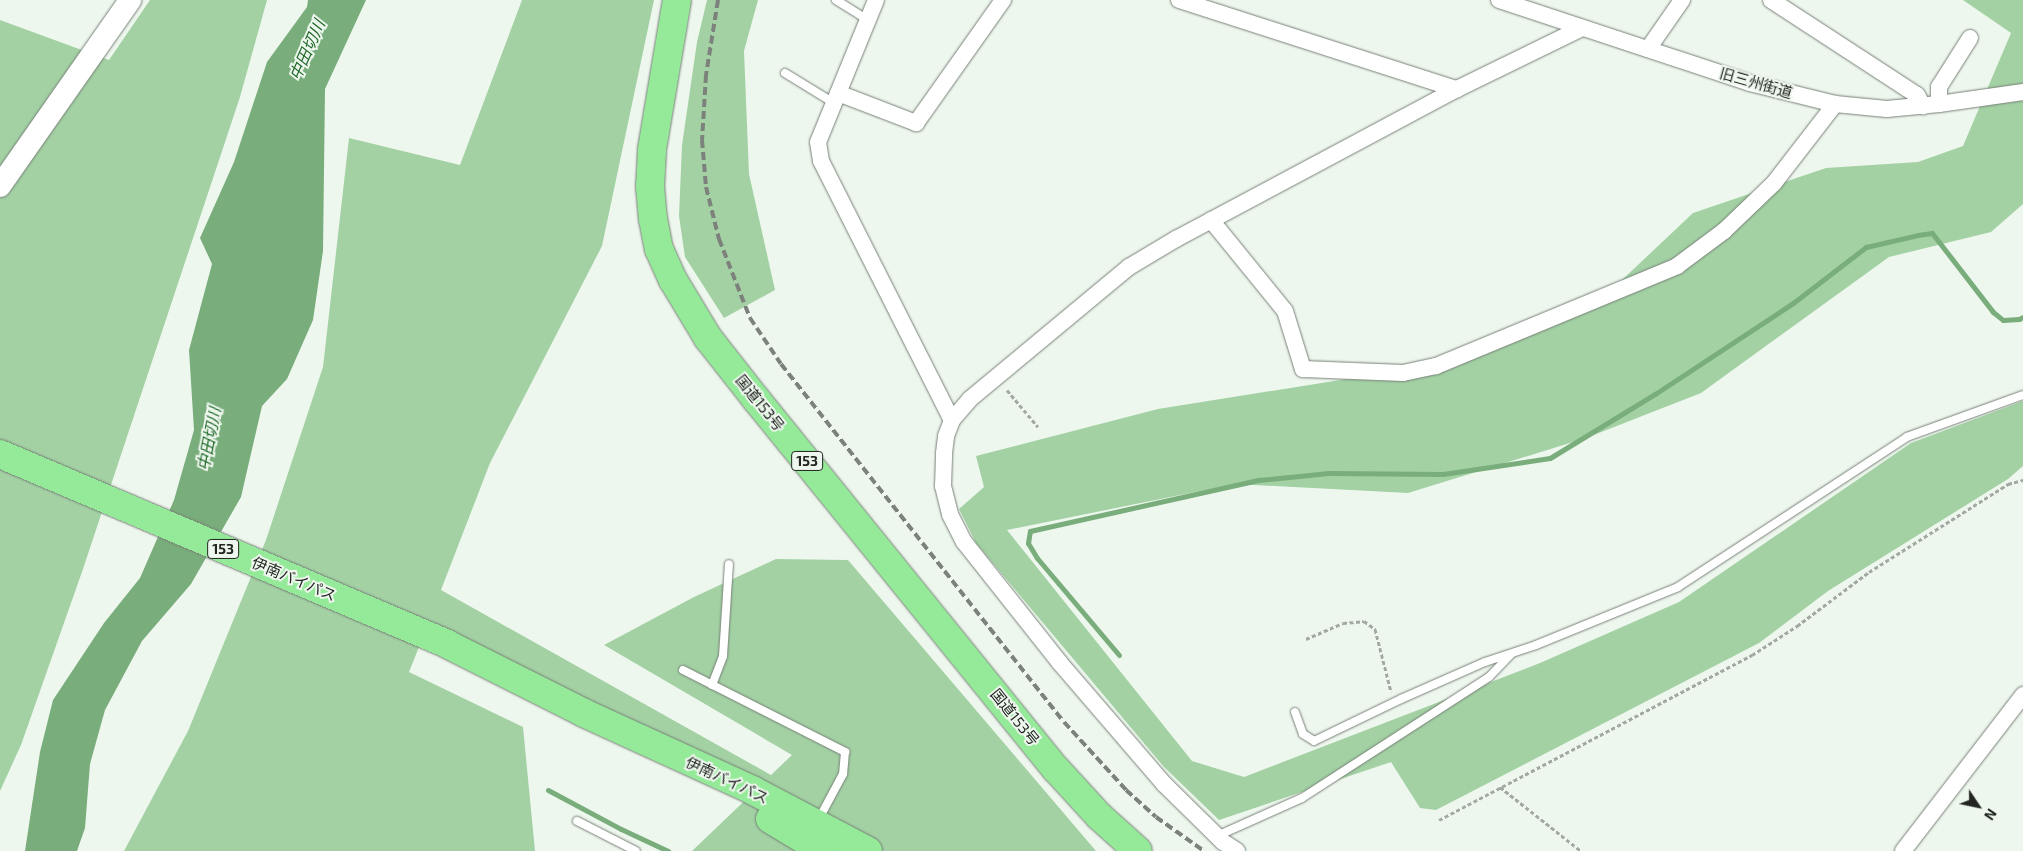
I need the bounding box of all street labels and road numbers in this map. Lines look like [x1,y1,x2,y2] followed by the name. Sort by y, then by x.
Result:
[1717,64,1795,102] street label: 旧三州街道
[732,371,788,435] street label: 国道153号
[791,450,823,472] road number: 153
[207,538,239,560] road number: 153
[249,553,339,605] street label: 伊南バイパス
[987,685,1043,749] street label: 国道153号
[682,753,772,807] street label: 伊南バイパス

